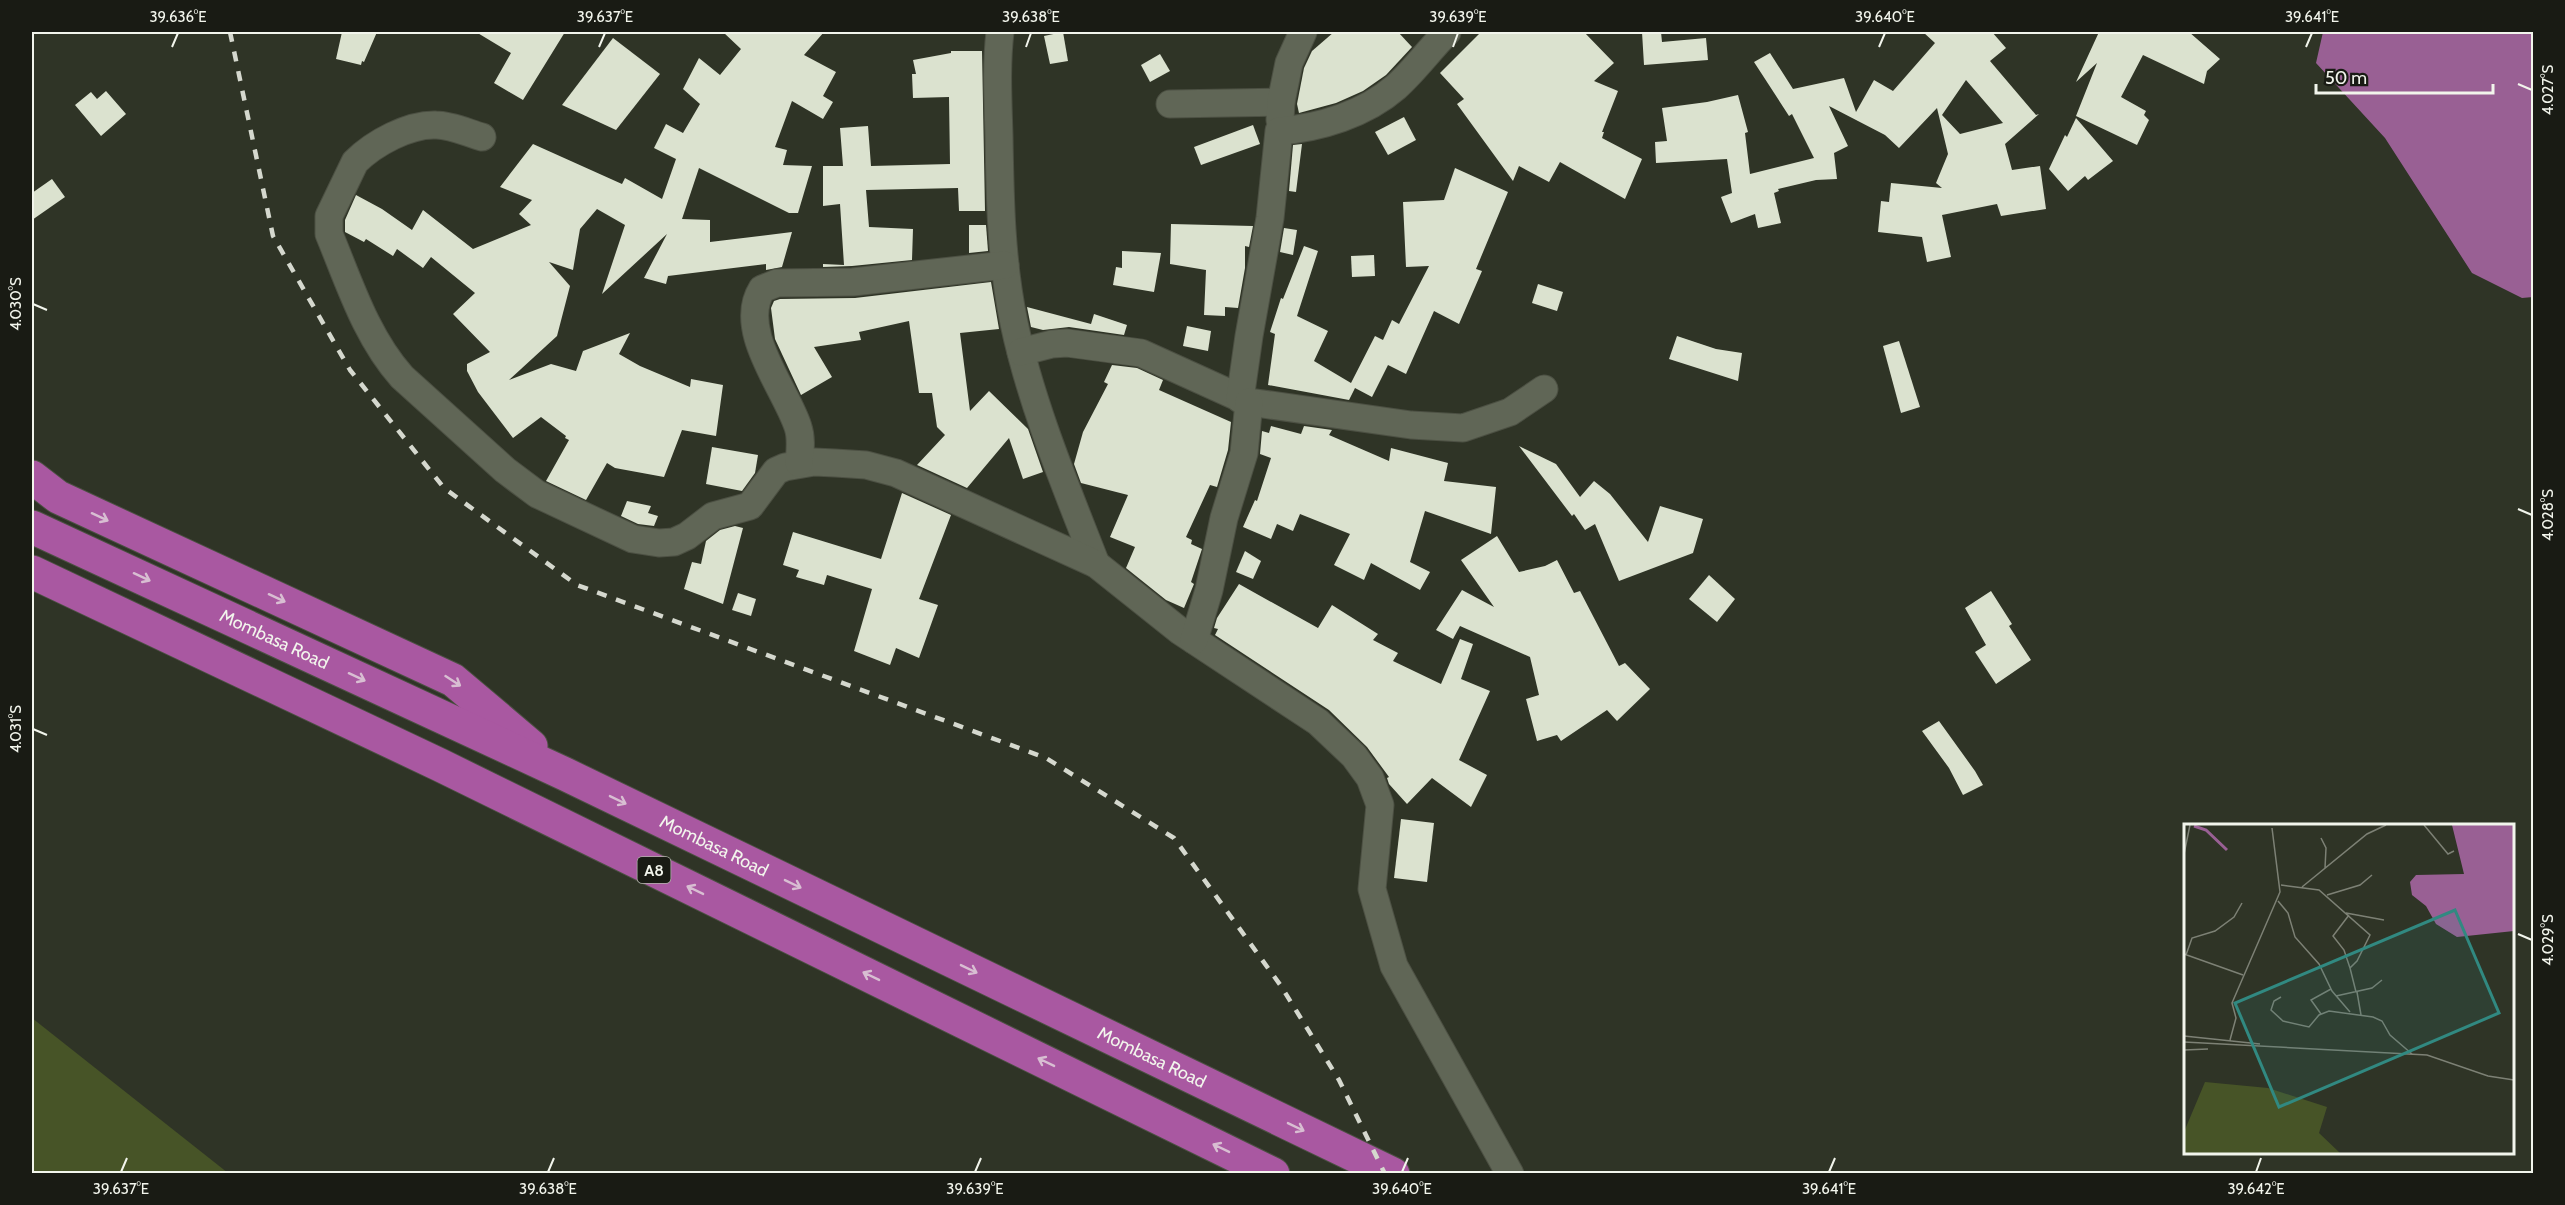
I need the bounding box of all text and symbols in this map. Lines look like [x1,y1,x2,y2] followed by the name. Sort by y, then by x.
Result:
[149,8,207,26] text: 39.636°E
[577,8,633,26] text: 39.637°E
[1002,8,1060,26] text: 39.638°E
[1429,8,1487,26] text: 39.639°E
[1855,8,1915,26] text: 39.640°E
[2285,8,2339,26] text: 39.641°E
[2316,57,2493,95] scale bar
[2539,65,2557,115] text: 4.027°S
[2325,67,2367,89] text: 50 m
[7,277,25,331] text: 4.030°S
[2539,489,2557,541] text: 4.028°S
[90,511,108,523] one-way arrow
[133,571,151,583] one-way arrow
[267,593,285,605] one-way arrow
[216,604,332,674] street label: Mombasa Road
[348,671,366,683] one-way arrow
[444,676,461,688] one-way arrow
[7,705,25,753] text: 4.031°S
[608,794,626,806] one-way arrow
[656,810,772,882] street label: Mombasa Road
[2184,824,2514,1154] inset map
[638,857,670,883] road number: A8
[784,879,802,891] one-way arrow
[687,884,705,896] one-way arrow
[2539,914,2557,966] text: 4.029°S
[959,964,977,975] one-way arrow
[862,970,880,982] one-way arrow
[1094,1022,1210,1093] street label: Mombasa Road
[1037,1056,1055,1067] one-way arrow
[1286,1121,1304,1133] one-way arrow
[1212,1141,1230,1153] one-way arrow
[93,1180,149,1198] text: 39.637°E
[519,1180,577,1198] text: 39.638°E
[946,1180,1004,1198] text: 39.639°E
[1372,1180,1432,1198] text: 39.640°E
[1802,1180,1856,1198] text: 39.641°E
[2227,1180,2285,1198] text: 39.642°E

